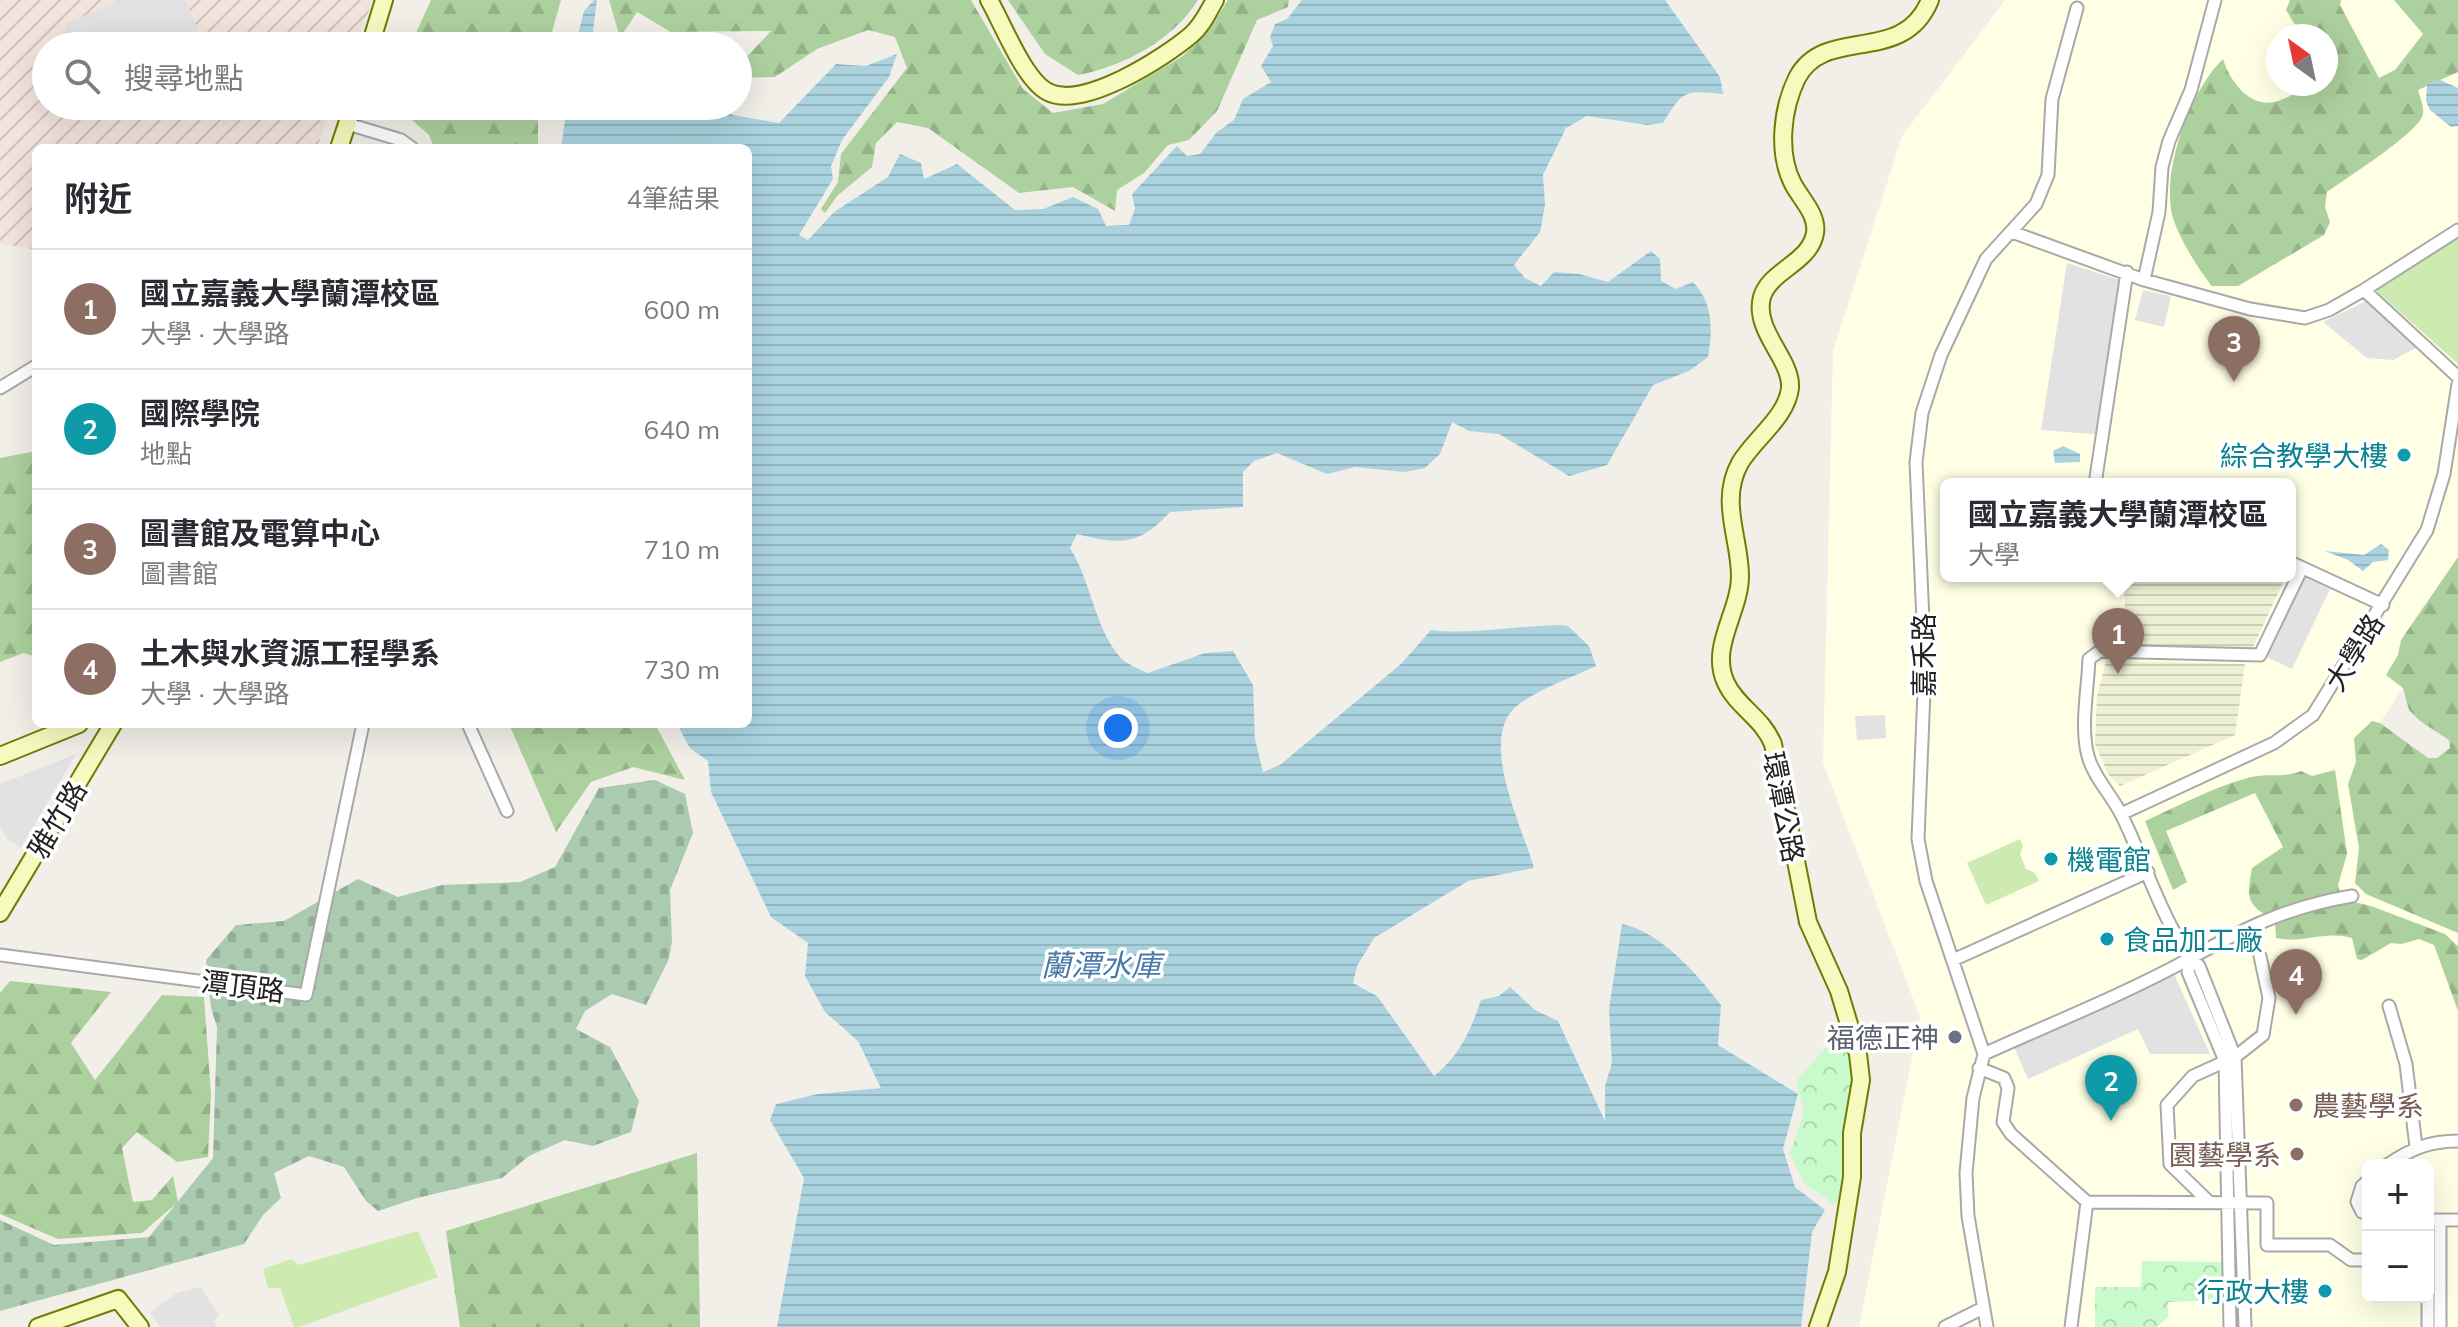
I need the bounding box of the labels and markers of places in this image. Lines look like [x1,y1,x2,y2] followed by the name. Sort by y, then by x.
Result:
[2208,316,2260,382] pin: 3
[2220,438,2388,473] place label: 綜合教學大樓
[2395,446,2413,464] marker: 綜合教學大樓
[2092,608,2144,674] pin: 1
[2067,842,2151,877] place label: 機電館
[2042,850,2060,868] marker: 機電館
[2123,922,2263,957] place label: 食品加工廠
[2098,930,2116,948] marker: 食品加工廠
[2270,949,2322,1015] pin: 4
[1827,1020,1939,1055] place label: 福德正神
[1946,1028,1964,1046] marker: 福德正神
[2085,1055,2137,1121] pin: 2
[2312,1088,2424,1123] place label: 農藝學系
[2287,1096,2305,1114] marker: 農藝學系
[2169,1137,2281,1172] place label: 園藝學系
[2288,1145,2306,1163] marker: 園藝學系
[2197,1274,2309,1309] place label: 行政大樓
[2316,1282,2334,1300] marker: 行政大樓

